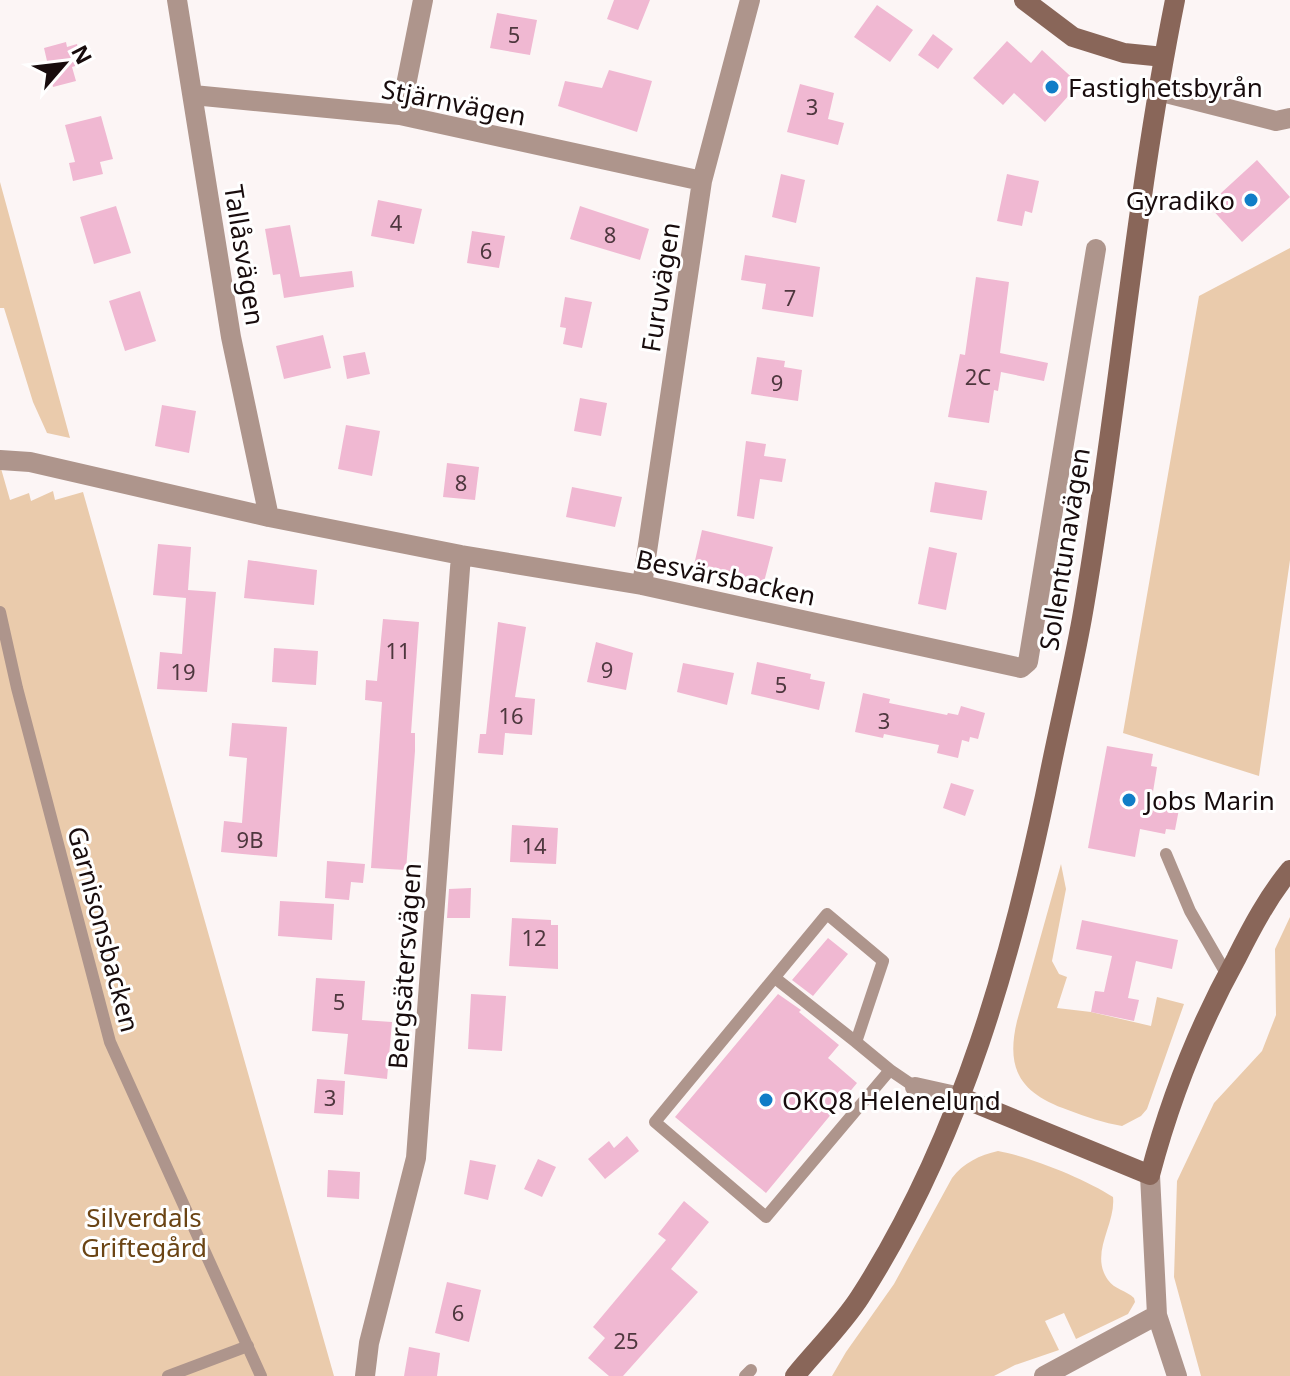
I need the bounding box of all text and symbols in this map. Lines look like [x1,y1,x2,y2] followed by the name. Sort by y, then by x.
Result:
[508,19,520,49] house number: 5
[24,24,104,104] north arrow
[65,39,100,69] text: N
[1068,69,1263,105] place label: Fastighetsbyrån
[379,70,529,134] street label: Stjärnvägen
[1043,78,1061,96] marker: Fastighetsbyrån
[806,91,818,121] house number: 3
[216,182,274,328] street label: Tallåsvägen
[1126,182,1235,218] place label: Gyradiko
[1242,191,1260,209] marker: Gyradiko
[390,207,403,237] house number: 4
[604,219,616,249] house number: 8
[632,220,688,354] street label: Furuvägen
[480,235,492,265] house number: 6
[784,282,796,312] house number: 7
[965,361,991,391] house number: 2C
[771,367,783,397] house number: 9
[1030,445,1098,653] street label: Sollentunavägen
[455,467,467,497] house number: 8
[633,540,819,614] street label: Besvärsbacken
[385,635,411,665] house number: 11
[601,654,613,684] house number: 9
[170,656,196,686] house number: 19
[775,669,787,699] house number: 5
[498,700,524,730] house number: 16
[878,705,890,735] house number: 3
[1142,782,1275,818] place label: Jobs Marin
[1120,791,1138,809] marker: Jobs Marin
[59,822,149,1036] street label: Garnisonsbacken
[237,824,263,854] house number: 9B
[521,830,547,860] house number: 14
[379,862,429,1070] street label: Bergsätersvägen
[521,922,547,952] house number: 12
[333,986,345,1016] house number: 5
[324,1082,336,1112] house number: 3
[782,1082,1001,1118] place label: OKQ8 Helenelund
[757,1091,775,1109] marker: OKQ8 Helenelund
[81,1199,207,1265] park label: Silverdals Griftegård
[452,1297,464,1327] house number: 6
[613,1325,639,1355] house number: 25

